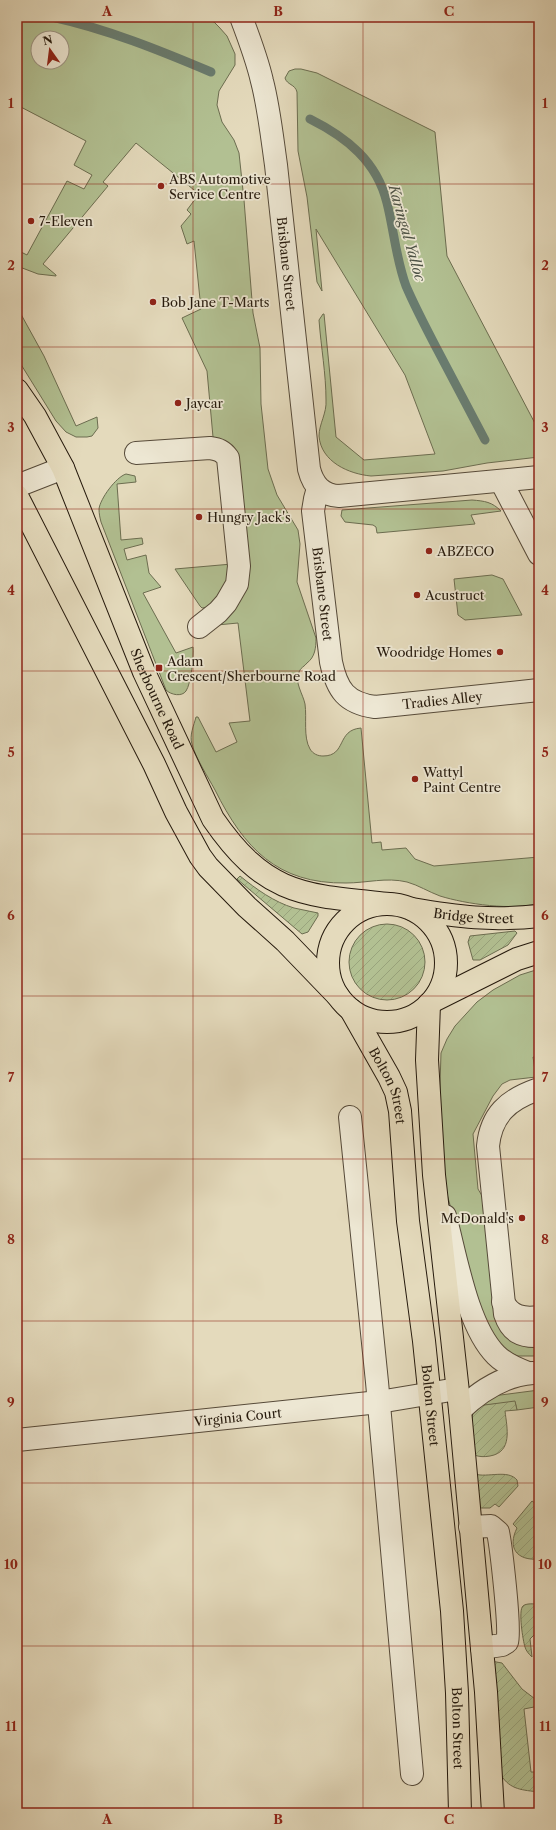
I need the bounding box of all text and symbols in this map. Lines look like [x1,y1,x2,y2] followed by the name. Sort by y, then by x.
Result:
[101,3,113,19] text: A
[273,3,283,19] text: B
[444,3,454,19] text: C
[30,30,70,70] north arrow
[41,32,54,48] text: N
[8,95,14,111] text: 1
[542,95,548,111] text: 1
[168,171,271,202] place label: ABS Automotive Service Centre
[156,181,166,191] marker: ABS Automotive Service Centre
[384,182,430,284] water label: Karingal Yalloc
[39,213,93,229] place label: 7-Eleven
[26,216,36,226] marker: 7-Eleven
[274,216,300,312] street label: Brisbane Street
[7,257,15,273] text: 2
[541,257,549,273] text: 2
[161,294,270,310] place label: Bob Jane T-Marts
[148,297,158,307] marker: Bob Jane T-Marts
[184,395,224,411] place label: Jaycar
[173,398,183,408] marker: Jaycar
[7,419,15,435] text: 3
[541,419,549,435] text: 3
[207,509,291,525] place label: Hungry Jack's
[194,512,204,522] marker: Hungry Jack's
[436,543,494,559] place label: ABZECO
[309,546,336,642] street label: Brisbane Street
[424,546,434,556] marker: ABZECO
[7,582,15,598] text: 4
[541,582,549,598] text: 4
[424,587,485,603] place label: Acustruct
[412,590,422,600] marker: Acustruct
[375,644,492,660] place label: Woodridge Homes
[127,646,187,752] street label: Sherbourne Road
[495,647,505,657] marker: Woodridge Homes
[166,653,336,684] place label: Adam Crescent/Sherbourne Road
[154,663,164,673] marker: Adam Crescent/Sherbourne Road
[401,688,484,712] street label: Tradies Alley
[7,744,15,760] text: 5
[541,744,549,760] text: 5
[422,764,501,795] place label: Wattyl Paint Centre
[410,774,420,784] marker: Wattyl Paint Centre
[432,905,514,926] street label: Bridge Street
[7,907,15,923] text: 6
[541,907,549,923] text: 6
[366,1044,409,1125] street label: Bolton Street
[8,1069,15,1085] text: 7
[542,1069,549,1085] text: 7
[441,1210,514,1226] place label: McDonald's
[517,1213,527,1223] marker: McDonald's
[7,1231,15,1247] text: 8
[541,1231,549,1247] text: 8
[418,1364,443,1447] street label: Bolton Street
[7,1394,15,1410] text: 9
[541,1394,549,1410] text: 9
[192,1404,283,1429] street label: Virginia Court
[4,1556,18,1572] text: 10
[538,1556,552,1572] text: 10
[449,1687,467,1770] street label: Bolton Street
[5,1718,17,1734] text: 11
[539,1718,551,1734] text: 11
[101,1811,113,1827] text: A
[273,1811,283,1827] text: B
[444,1811,454,1827] text: C

